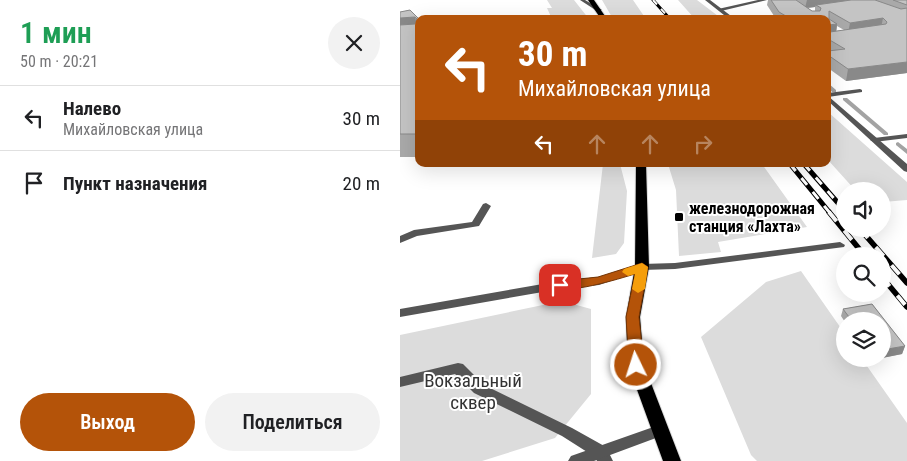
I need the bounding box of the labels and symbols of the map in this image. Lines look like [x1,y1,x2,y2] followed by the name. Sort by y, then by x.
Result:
[689,199,815,236] place label: железнодорожная станция «Лахта»
[673,211,685,223] marker: железнодорожная станция «Лахта»
[539,264,581,306] pin
[609,338,661,390] position arrow
[424,369,522,414] park label: Вокзальный сквер

